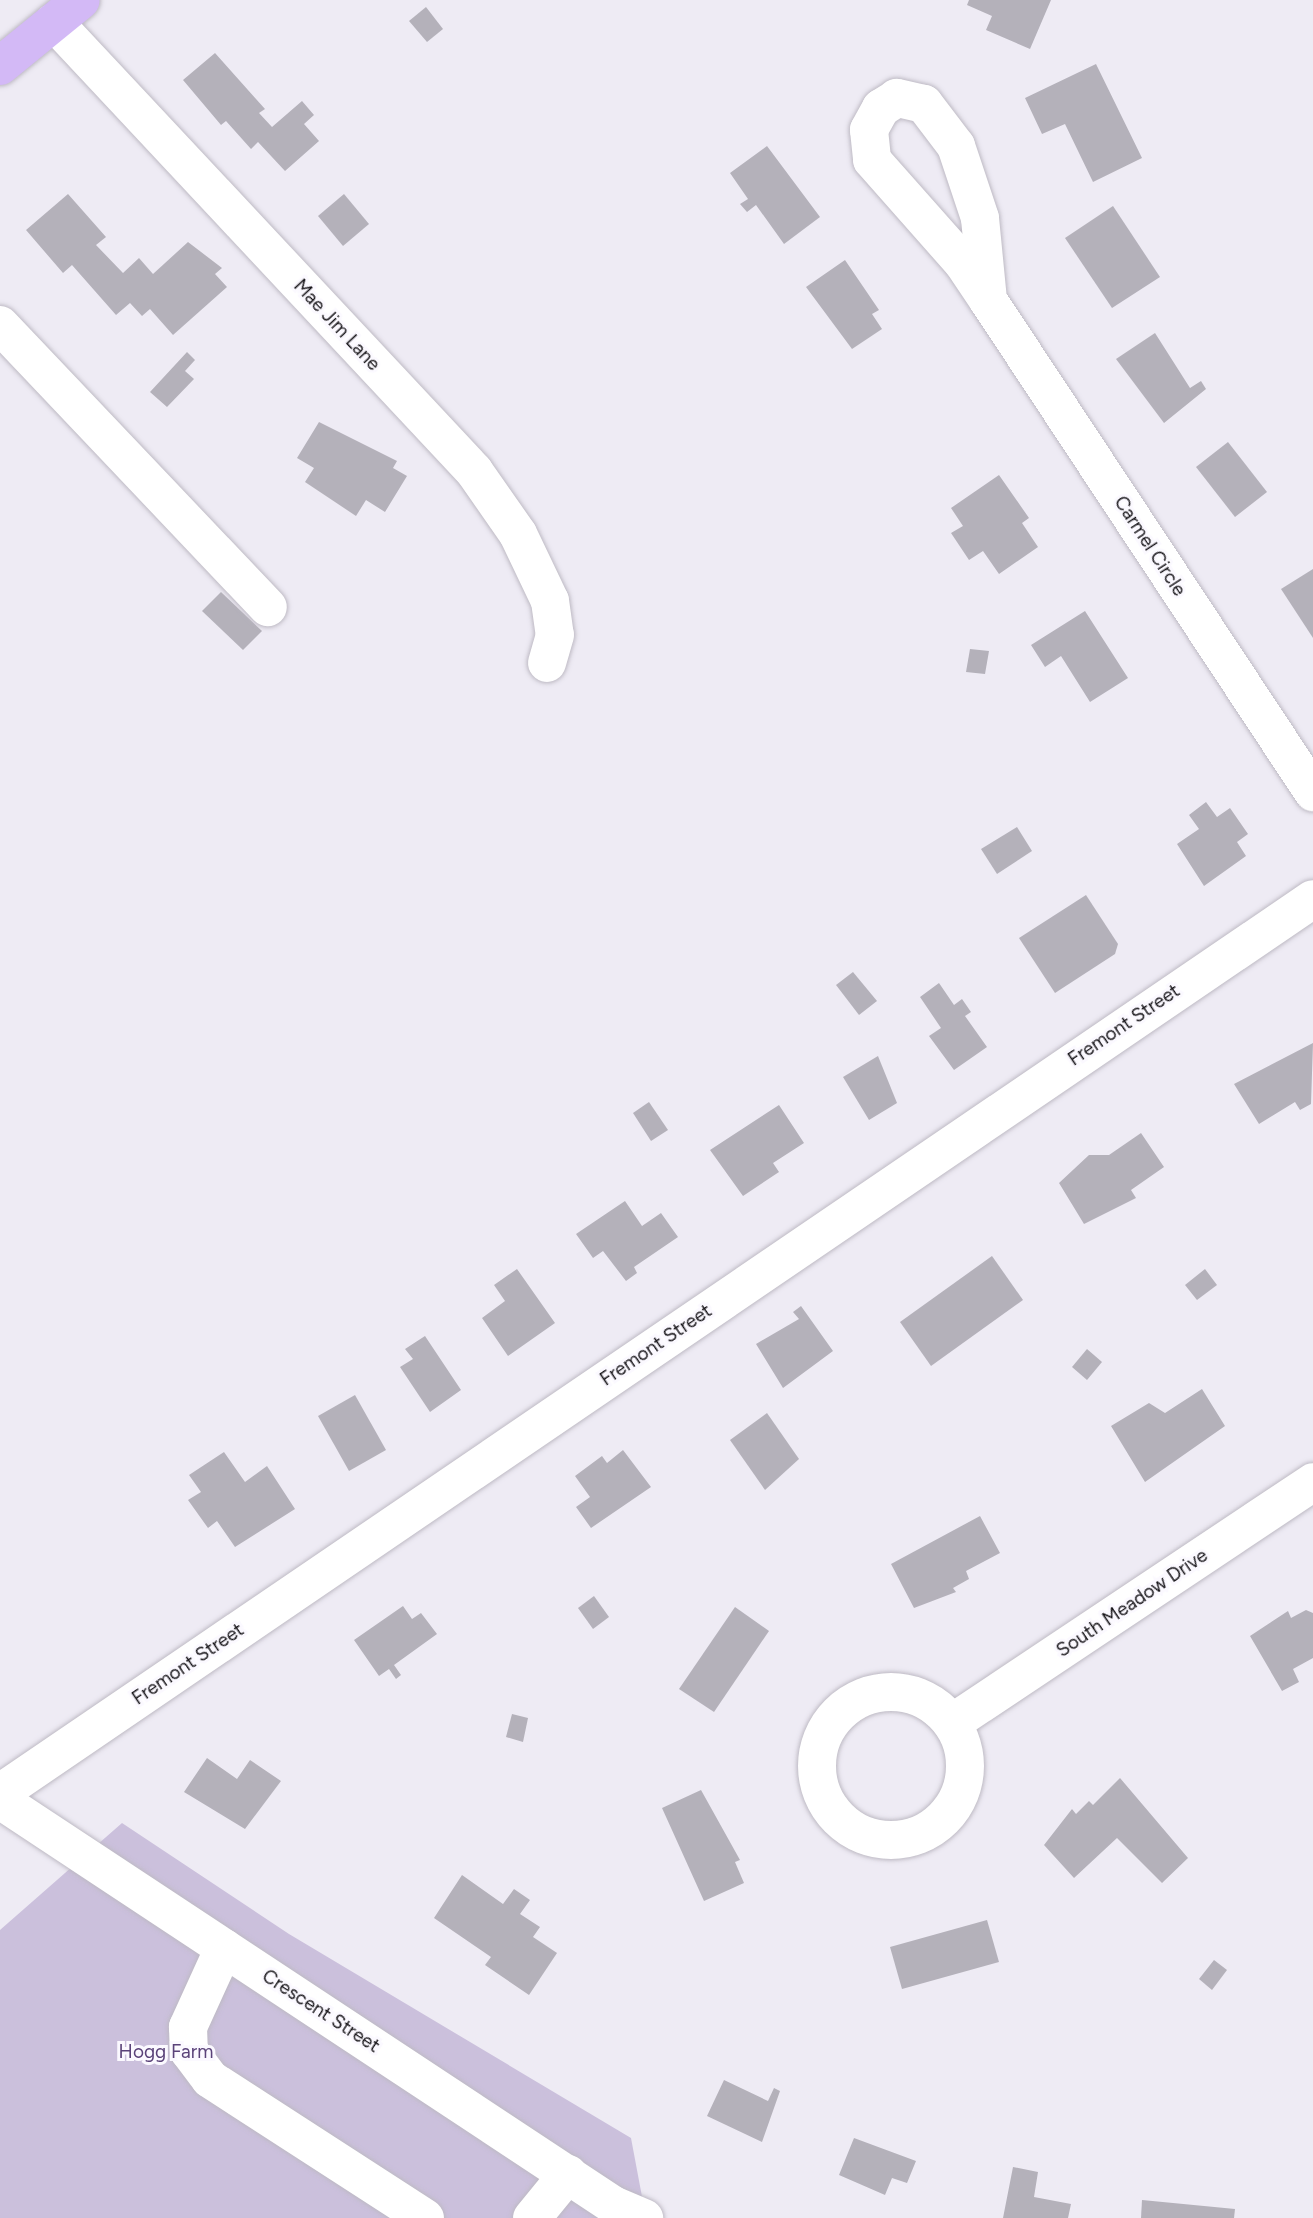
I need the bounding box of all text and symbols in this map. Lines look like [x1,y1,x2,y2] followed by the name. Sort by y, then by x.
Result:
[289,275,385,375] street label: Mae Jim Lane
[1109,492,1191,600] street label: Carmel Circle
[1064,979,1184,1071] street label: Fremont Street
[596,1299,716,1391] street label: Fremont Street
[1052,1544,1212,1662] street label: South Meadow Drive
[128,1618,248,1710] street label: Fremont Street
[258,1964,384,2058] street label: Crescent Street
[119,2041,213,2063] park label: Hogg Farm

